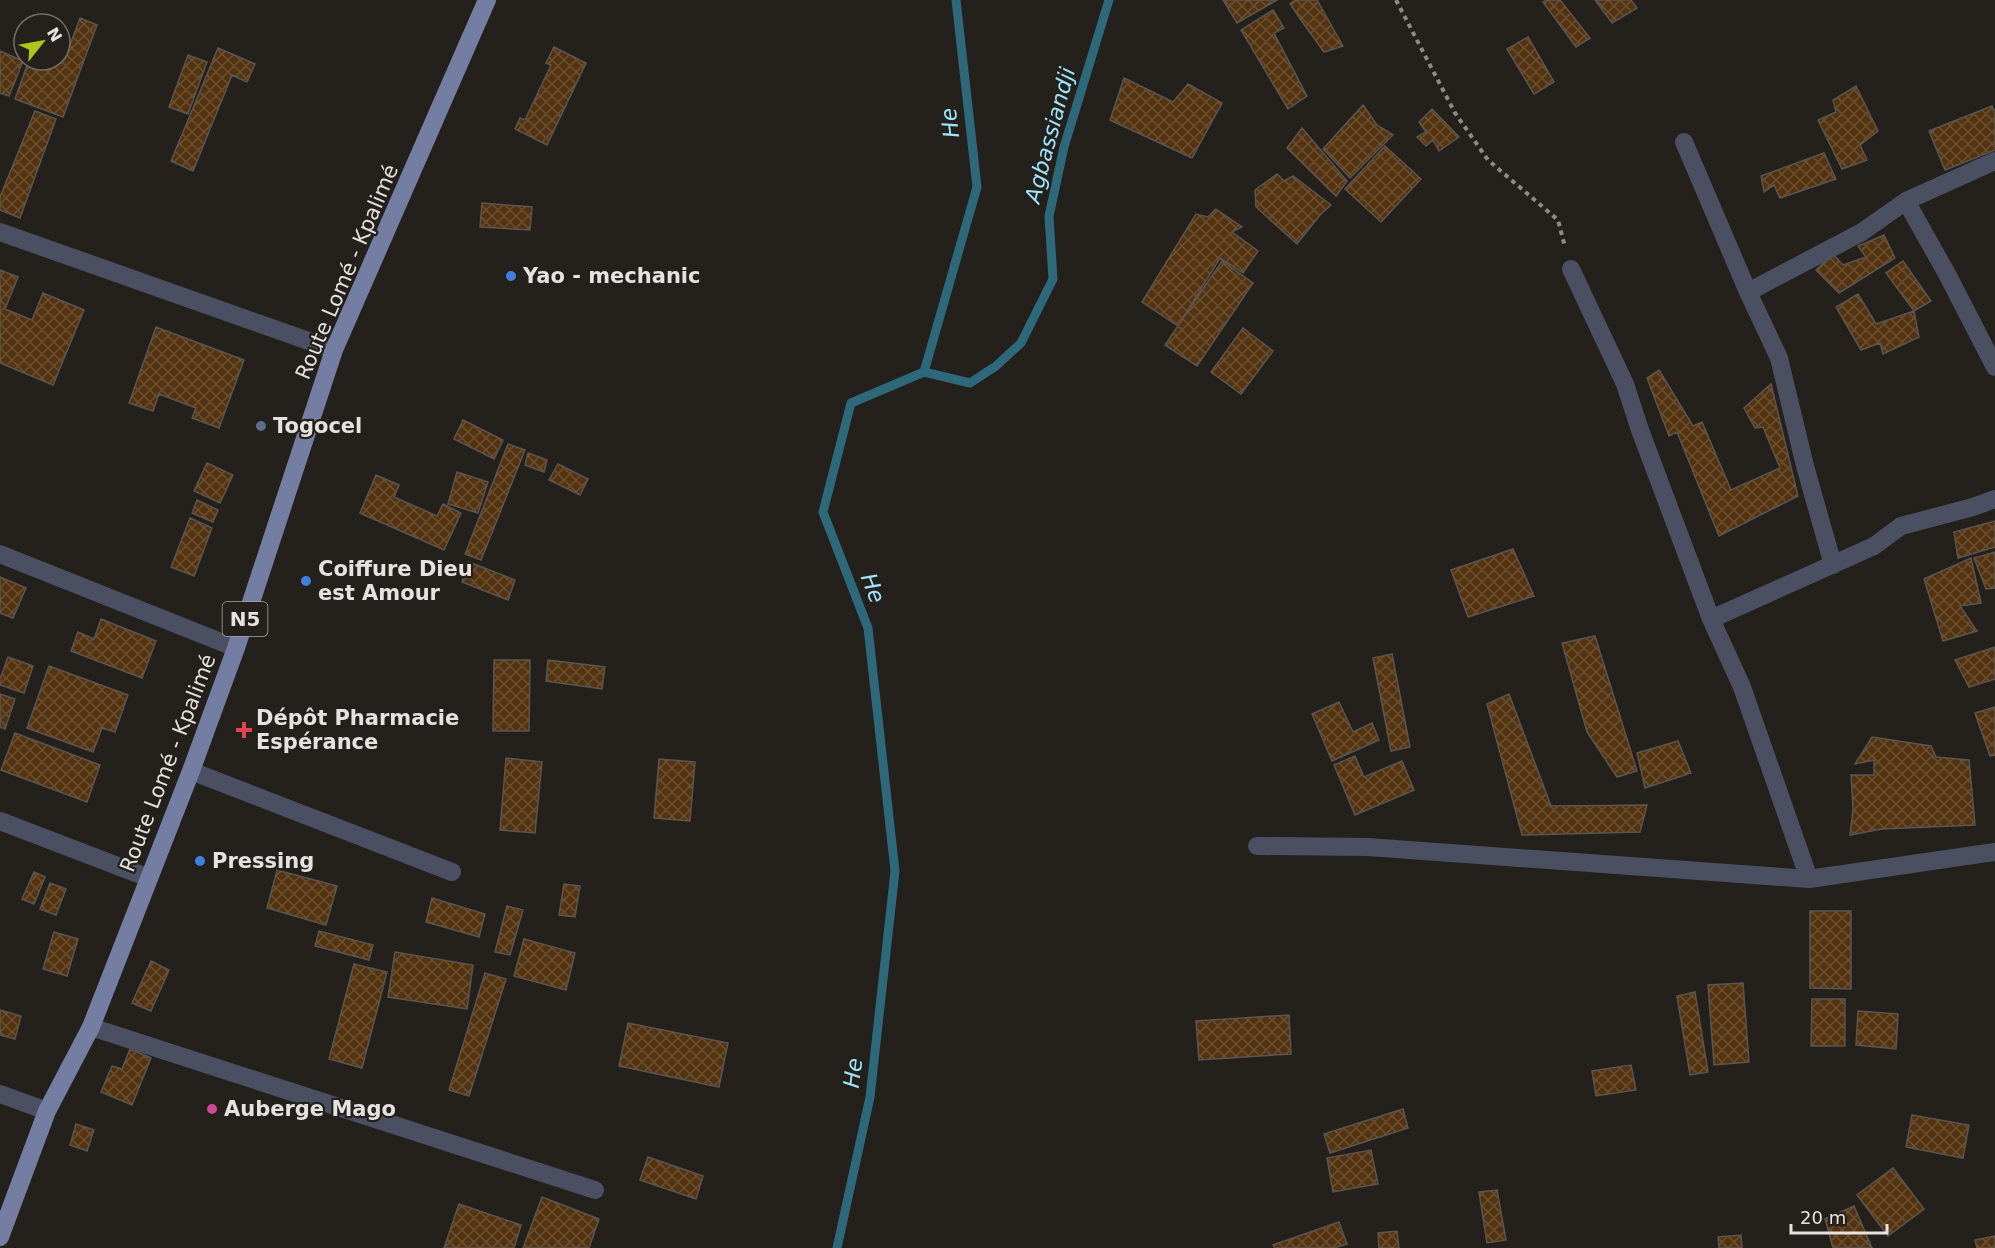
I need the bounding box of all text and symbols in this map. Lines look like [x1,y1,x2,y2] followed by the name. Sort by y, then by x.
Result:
[12,12,72,72] north arrow
[43,24,66,45] text: N
[1019,65,1080,207] water label: Agbassiandji
[936,107,964,139] water label: He
[291,161,403,383] street label: Route Lomé - Kpalimé
[522,264,701,288] place label: Yao - mechanic
[504,269,518,283] marker: Yao - mechanic
[273,414,362,438] place label: Togocel
[254,419,268,433] marker: Togocel
[318,557,473,605] place label: Coiffure Dieu est Amour
[856,569,890,607] water label: He
[299,574,313,588] marker: Coiffure Dieu est Amour
[222,602,268,636] road number: N5
[115,651,221,875] street label: Route Lomé - Kpalimé
[256,706,459,754] place label: Dépôt Pharmacie Espérance
[237,723,251,737] marker: Dépôt Pharmacie Espérance
[212,849,314,873] place label: Pressing
[193,854,207,868] marker: Pressing
[839,1057,867,1089] water label: He
[224,1097,396,1121] place label: Auberge Mago
[205,1102,219,1116] marker: Auberge Mago
[1791,1197,1887,1235] scale bar
[1800,1207,1846,1228] text: 20 m

